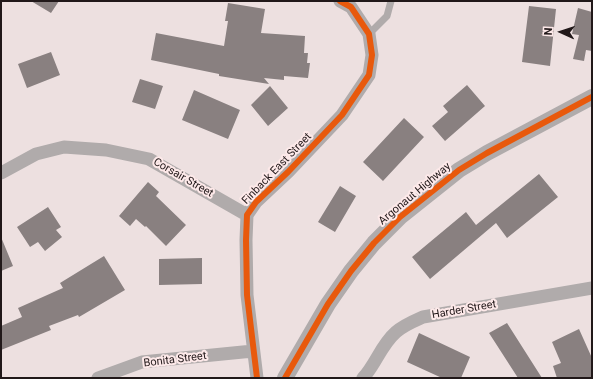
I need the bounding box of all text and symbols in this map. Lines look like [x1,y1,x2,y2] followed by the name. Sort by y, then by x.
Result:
[541,12,581,52] north arrow
[542,27,555,36] text: N
[239,130,315,208] street label: Finback East Street
[151,156,215,200] street label: Corsair Street
[376,160,454,228] street label: Argonaut Highway
[431,298,497,322] street label: Harder Street
[143,350,207,370] street label: Bonita Street

